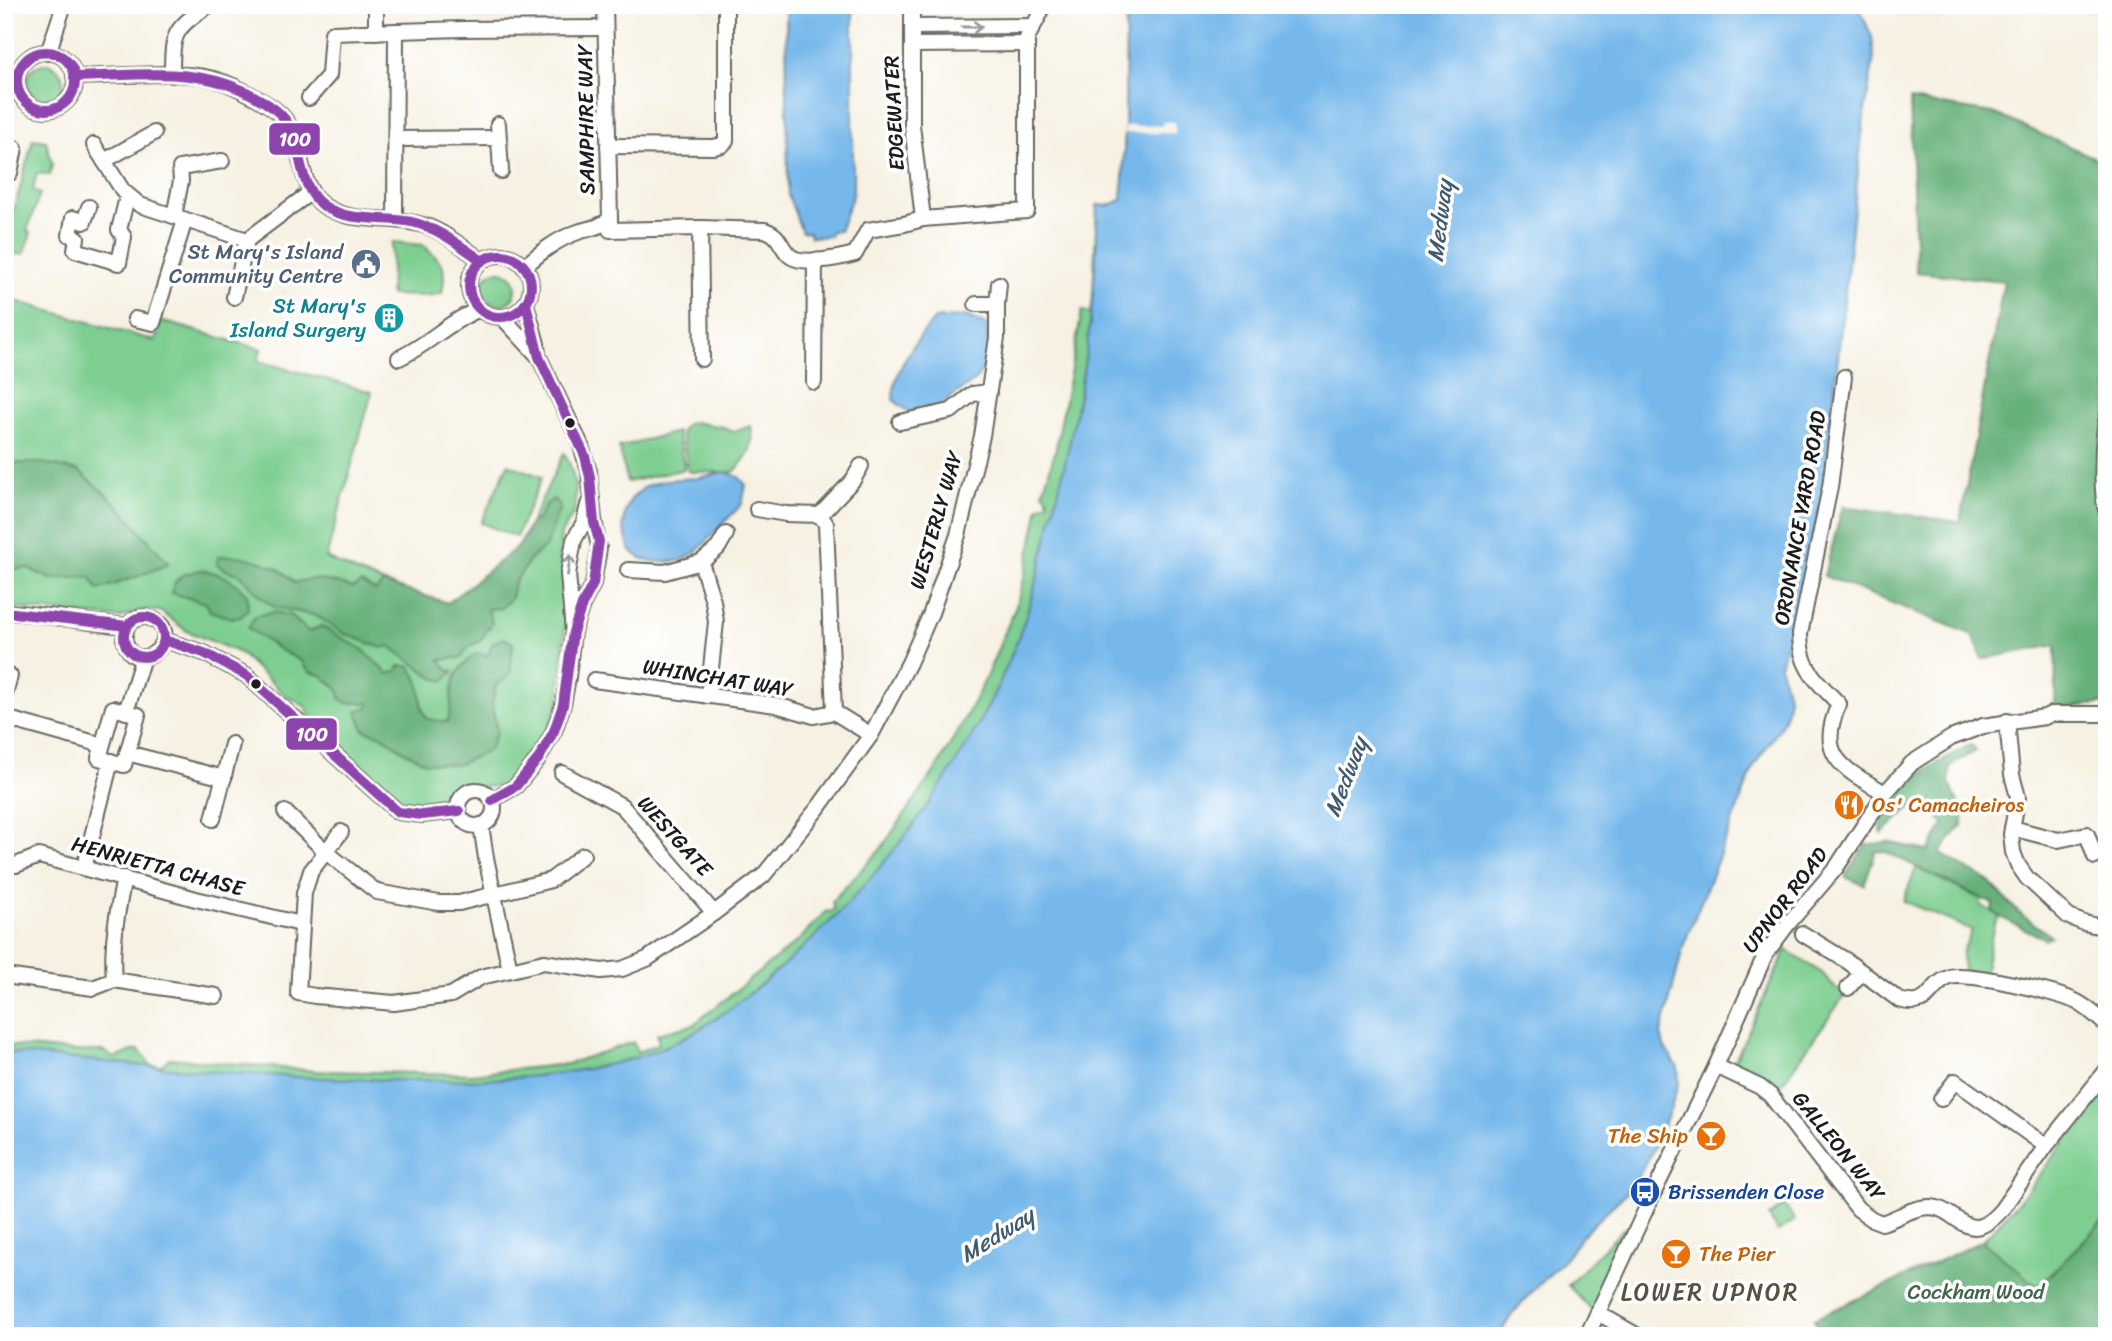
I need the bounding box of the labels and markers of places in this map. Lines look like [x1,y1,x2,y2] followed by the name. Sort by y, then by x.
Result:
[169,233,345,295] place label: St Mary's Island Community Centre
[349,247,383,281] public building icon: St Mary's Island Community Centre
[229,287,366,349] place label: St Mary's Island Surgery
[372,301,406,335] building icon: St Mary's Island Surgery
[563,416,577,430] unlabelled marker
[249,677,263,691] unlabelled marker
[1872,786,2025,824] place label: Os' Camacheiros
[1832,788,1866,822] restaurant icon: Os' Camacheiros
[1608,1117,1688,1155] place label: The Ship
[1694,1119,1728,1153] bar icon: The Ship
[1668,1173,1825,1211] place label: Brissenden Close
[1628,1175,1662,1209] bus stop icon: Brissenden Close
[1699,1235,1776,1273] place label: The Pier
[1659,1237,1693,1271] bar icon: The Pier

